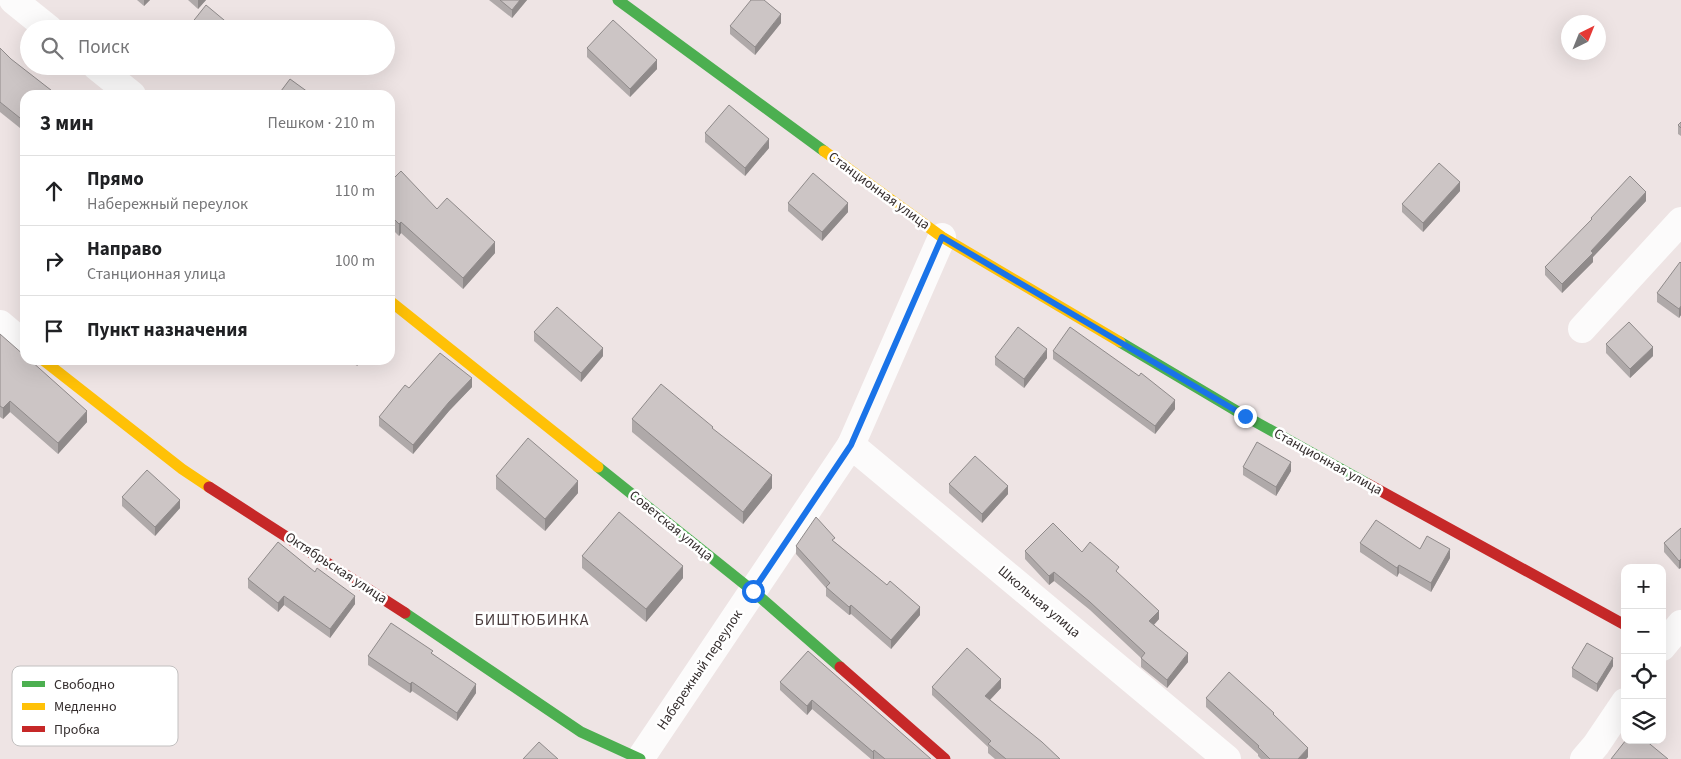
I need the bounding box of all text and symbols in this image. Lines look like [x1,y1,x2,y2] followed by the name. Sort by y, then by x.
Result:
[1561,15,1606,60] north arrow
[20,20,395,75] search box
[38,34,66,62] icon: search
[78,34,129,61] text: Поиск
[40,108,94,138] text: 3 мин
[268,112,375,134] text: Пешком · 210 m
[824,147,934,235] street label: Станционная улица
[87,166,144,193] text: Прямо
[40,177,68,205] icon: ahead
[335,180,375,202] text: 110 m
[87,193,248,215] text: Набережный переулок
[87,236,162,263] text: Направо
[40,247,68,275] icon: right
[335,250,375,272] text: 100 m
[87,263,226,285] text: Станционная улица
[40,317,68,345] icon: arrive
[87,317,248,344] text: Пункт назначения
[1234,405,1257,428] route end
[1270,424,1386,500] street label: Станционная улица
[625,486,717,566] street label: Советская улица
[281,527,391,609] street label: Октябрьская улица
[993,561,1085,643] street label: Школьная улица
[1621,564,1666,744] map controls
[1621,564,1666,609] button: +
[742,580,765,603] route start
[652,606,748,734] street label: Набережный переулок
[474,609,590,631] district label: БИШТЮБИНКА
[1621,609,1666,654] button: −
[1621,654,1666,699] button: locate
[12,666,178,746] legend
[54,675,115,695] text: Свободно
[54,697,117,717] text: Медленно
[1621,699,1666,744] button: layers
[54,720,100,740] text: Пробка

